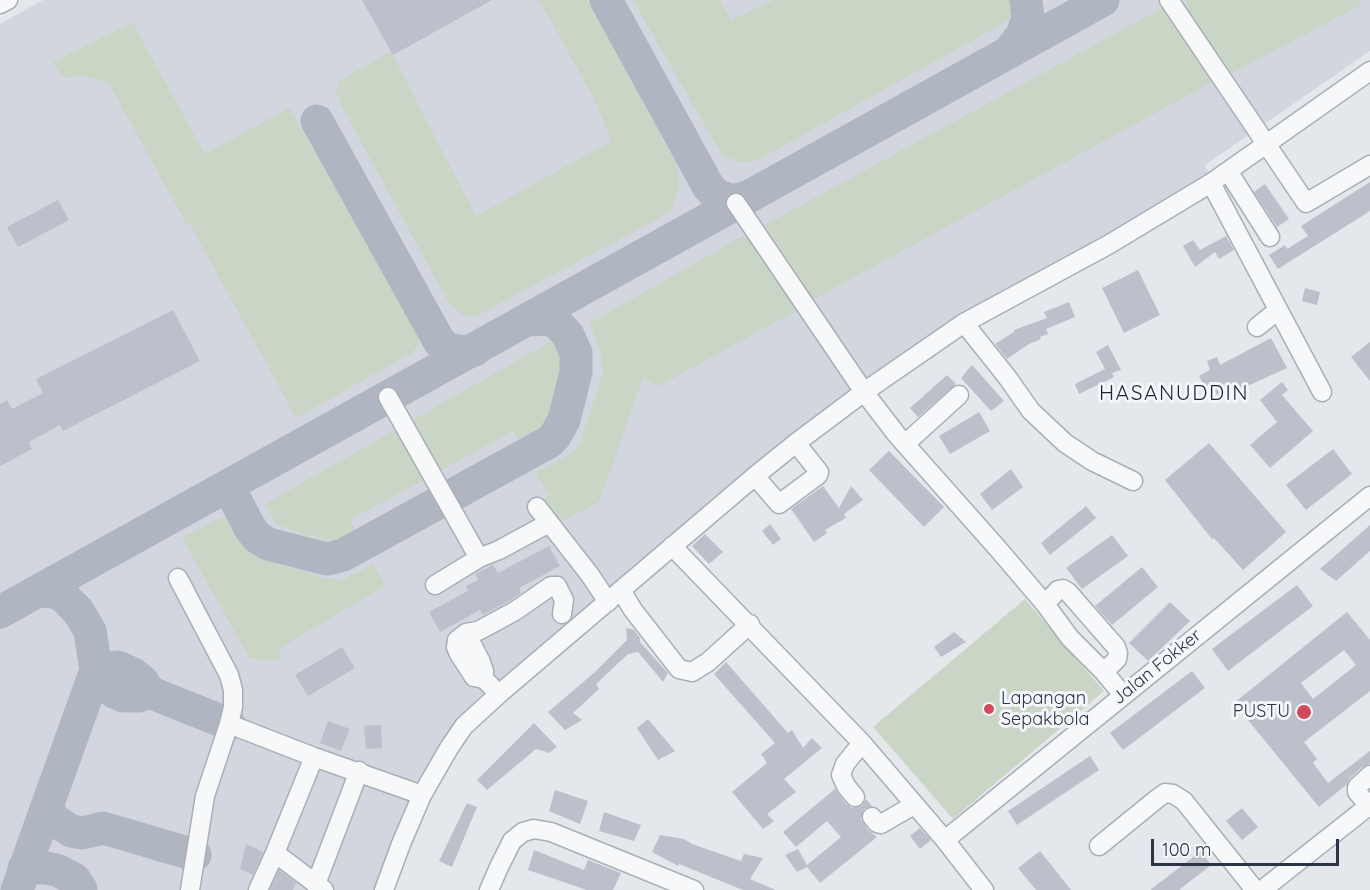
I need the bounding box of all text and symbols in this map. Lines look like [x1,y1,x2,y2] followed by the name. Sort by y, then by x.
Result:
[1099,381,1249,407] district label: HASANUDDIN
[1108,625,1206,709] street label: Jalan Fokker
[1001,688,1089,730] place label: Lapangan Sepakbola
[1233,701,1290,723] place label: PUSTU
[982,702,996,716] marker: Lapangan Sepakbola
[1295,703,1313,721] marker: PUSTU
[1154,827,1342,865] scale bar
[1162,838,1211,861] text: 100 m

